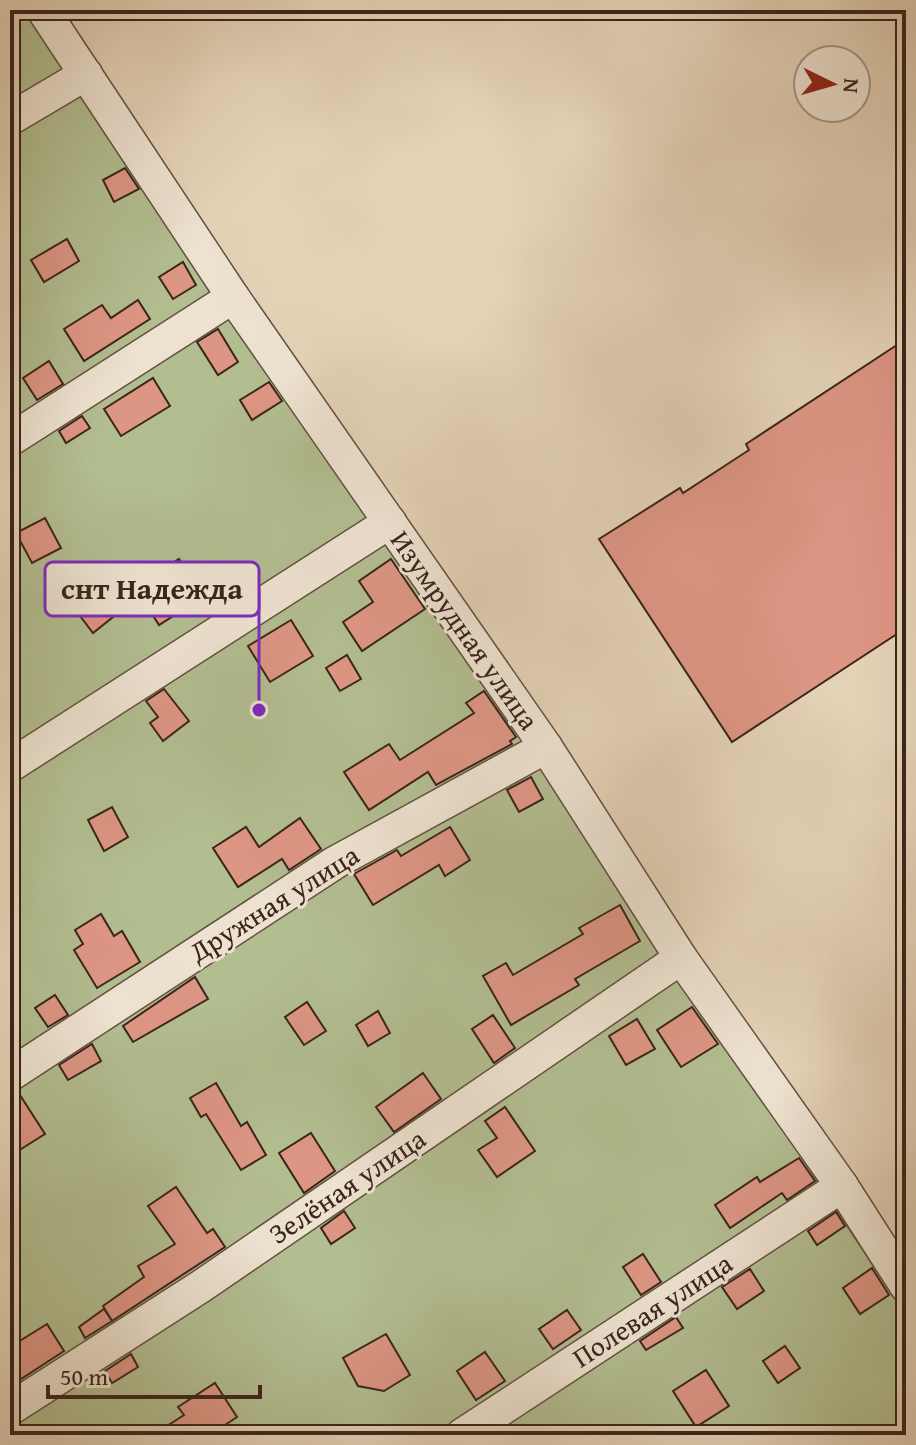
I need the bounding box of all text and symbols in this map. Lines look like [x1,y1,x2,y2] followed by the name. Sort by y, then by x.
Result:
[792,44,872,124] north arrow
[835,77,869,95] text: N
[381,522,550,738] street label: Изумрудная улица
[45,562,259,616] callout: снт Надежда
[61,566,243,610] text: снт Надежда
[180,834,367,972] street label: Дружная улица
[260,1117,434,1253] street label: Зелёная улица
[563,1242,741,1377] street label: Полевая улица
[48,1349,260,1399] scale bar
[60,1359,108,1394] text: 50 m

